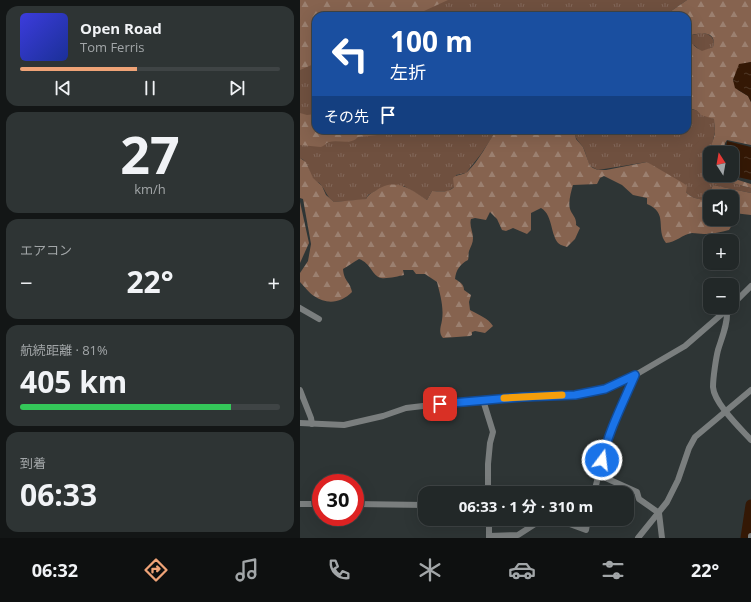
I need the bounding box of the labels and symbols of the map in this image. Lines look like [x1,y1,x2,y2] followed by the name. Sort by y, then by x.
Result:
[703,146,739,182] north arrow
[423,387,457,421] pin
[581,439,623,481] position arrow
[312,474,364,526] speed limit sign: 30

